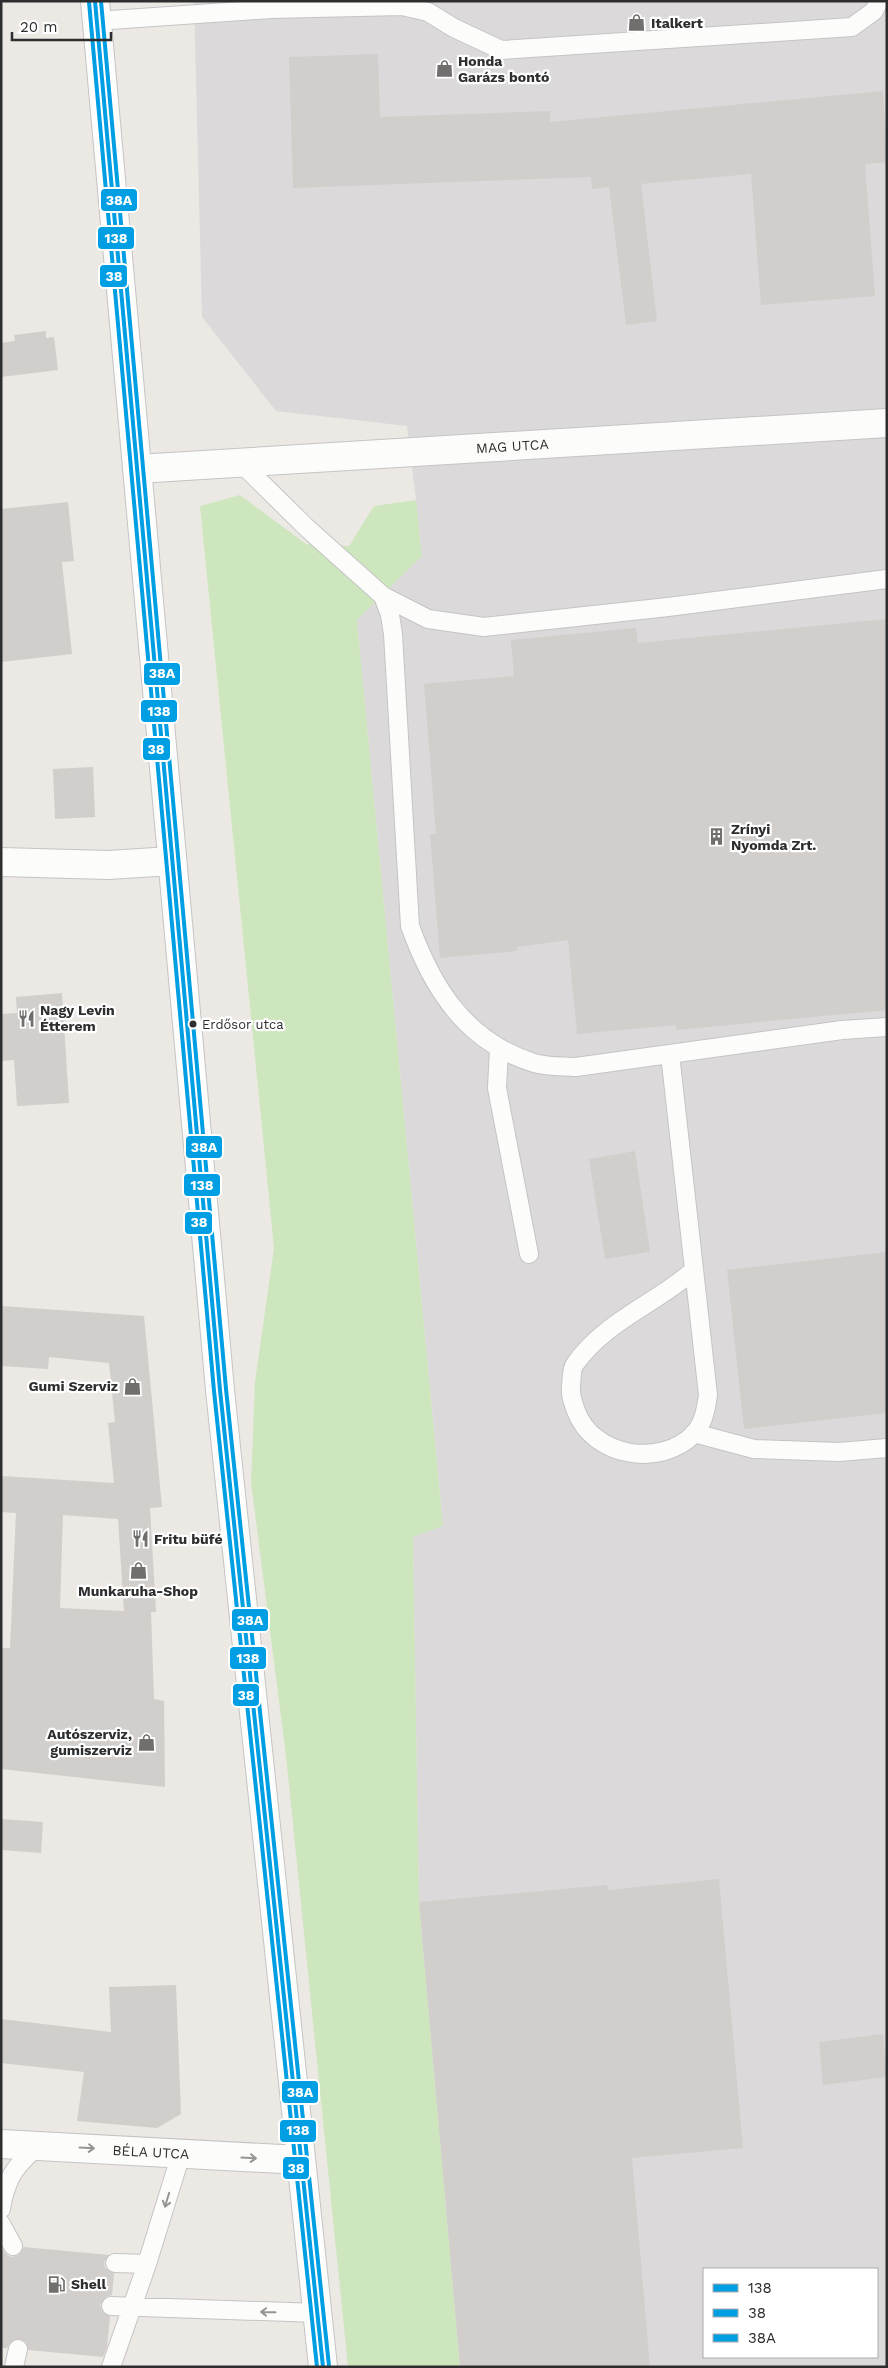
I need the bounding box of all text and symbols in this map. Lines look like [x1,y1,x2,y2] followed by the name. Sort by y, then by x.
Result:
[12,10,111,42] scale bar
[627,13,647,33] shop icon: Italkert
[651,15,703,31] place label: Italkert
[20,18,58,36] text: 20 m
[458,53,549,85] place label: Honda Garázs bontó
[434,59,454,79] shop icon: Honda Garázs bontó
[100,188,138,212] line badge: 38A
[106,192,133,208] text: 38A
[97,226,135,250] line badge: 138
[104,230,128,246] text: 138
[99,264,128,288] line badge: 38
[105,268,123,284] text: 38
[475,436,549,456] street label: MAG UTCA
[143,662,181,686] line badge: 38A
[149,665,176,681] text: 38A
[140,699,178,723] line badge: 138
[147,703,171,719] text: 138
[142,737,171,761] line badge: 38
[147,741,165,757] text: 38
[731,821,816,853] place label: Zrínyi Nyomda Zrt.
[707,827,727,847] building icon: Zrínyi Nyomda Zrt.
[40,1002,115,1034] place label: Nagy Levin Étterem
[16,1008,36,1028] restaurant icon: Nagy Levin Étterem
[202,1017,284,1032] place label: Erdősor utca
[188,1019,198,1029] marker: Erdősor utca
[185,1135,223,1159] line badge: 38A
[191,1139,218,1155] text: 38A
[183,1173,221,1197] line badge: 138
[190,1177,214,1193] text: 138
[184,1211,213,1235] line badge: 38
[190,1214,208,1230] text: 38
[122,1376,142,1396] shop icon: Gumi Szerviz
[29,1378,118,1394] place label: Gumi Szerviz
[130,1529,150,1549] restaurant icon: Fritu büfé
[154,1531,223,1547] place label: Fritu büfé
[128,1561,148,1581] shop icon: Munkaruha-Shop
[78,1583,198,1599] place label: Munkaruha-Shop
[231,1608,269,1632] line badge: 38A
[237,1612,264,1628] text: 38A
[229,1646,267,1670] line badge: 138
[236,1650,260,1666] text: 138
[232,1683,260,1707] line badge: 38
[237,1687,255,1703] text: 38
[47,1726,132,1758] place label: Autószerviz, gumiszerviz
[136,1732,156,1752] shop icon: Autószerviz, gumiszerviz
[281,2080,319,2104] line badge: 38A
[287,2084,314,2100] text: 38A
[279,2119,317,2143] line badge: 138
[286,2122,310,2138] text: 138
[112,2142,190,2162] street label: BÉLA UTCA
[78,2144,94,2153] one-way arrow
[241,2153,257,2162] one-way arrow
[282,2156,310,2180] line badge: 38
[287,2160,305,2176] text: 38
[161,2192,171,2208] one-way arrow
[703,2268,878,2358] legend
[47,2274,67,2294] fuel station icon: Shell
[71,2276,106,2292] place label: Shell
[748,2279,772,2297] text: 138
[748,2304,766,2322] text: 38
[260,2308,276,2317] one-way arrow
[748,2329,776,2347] text: 38A

